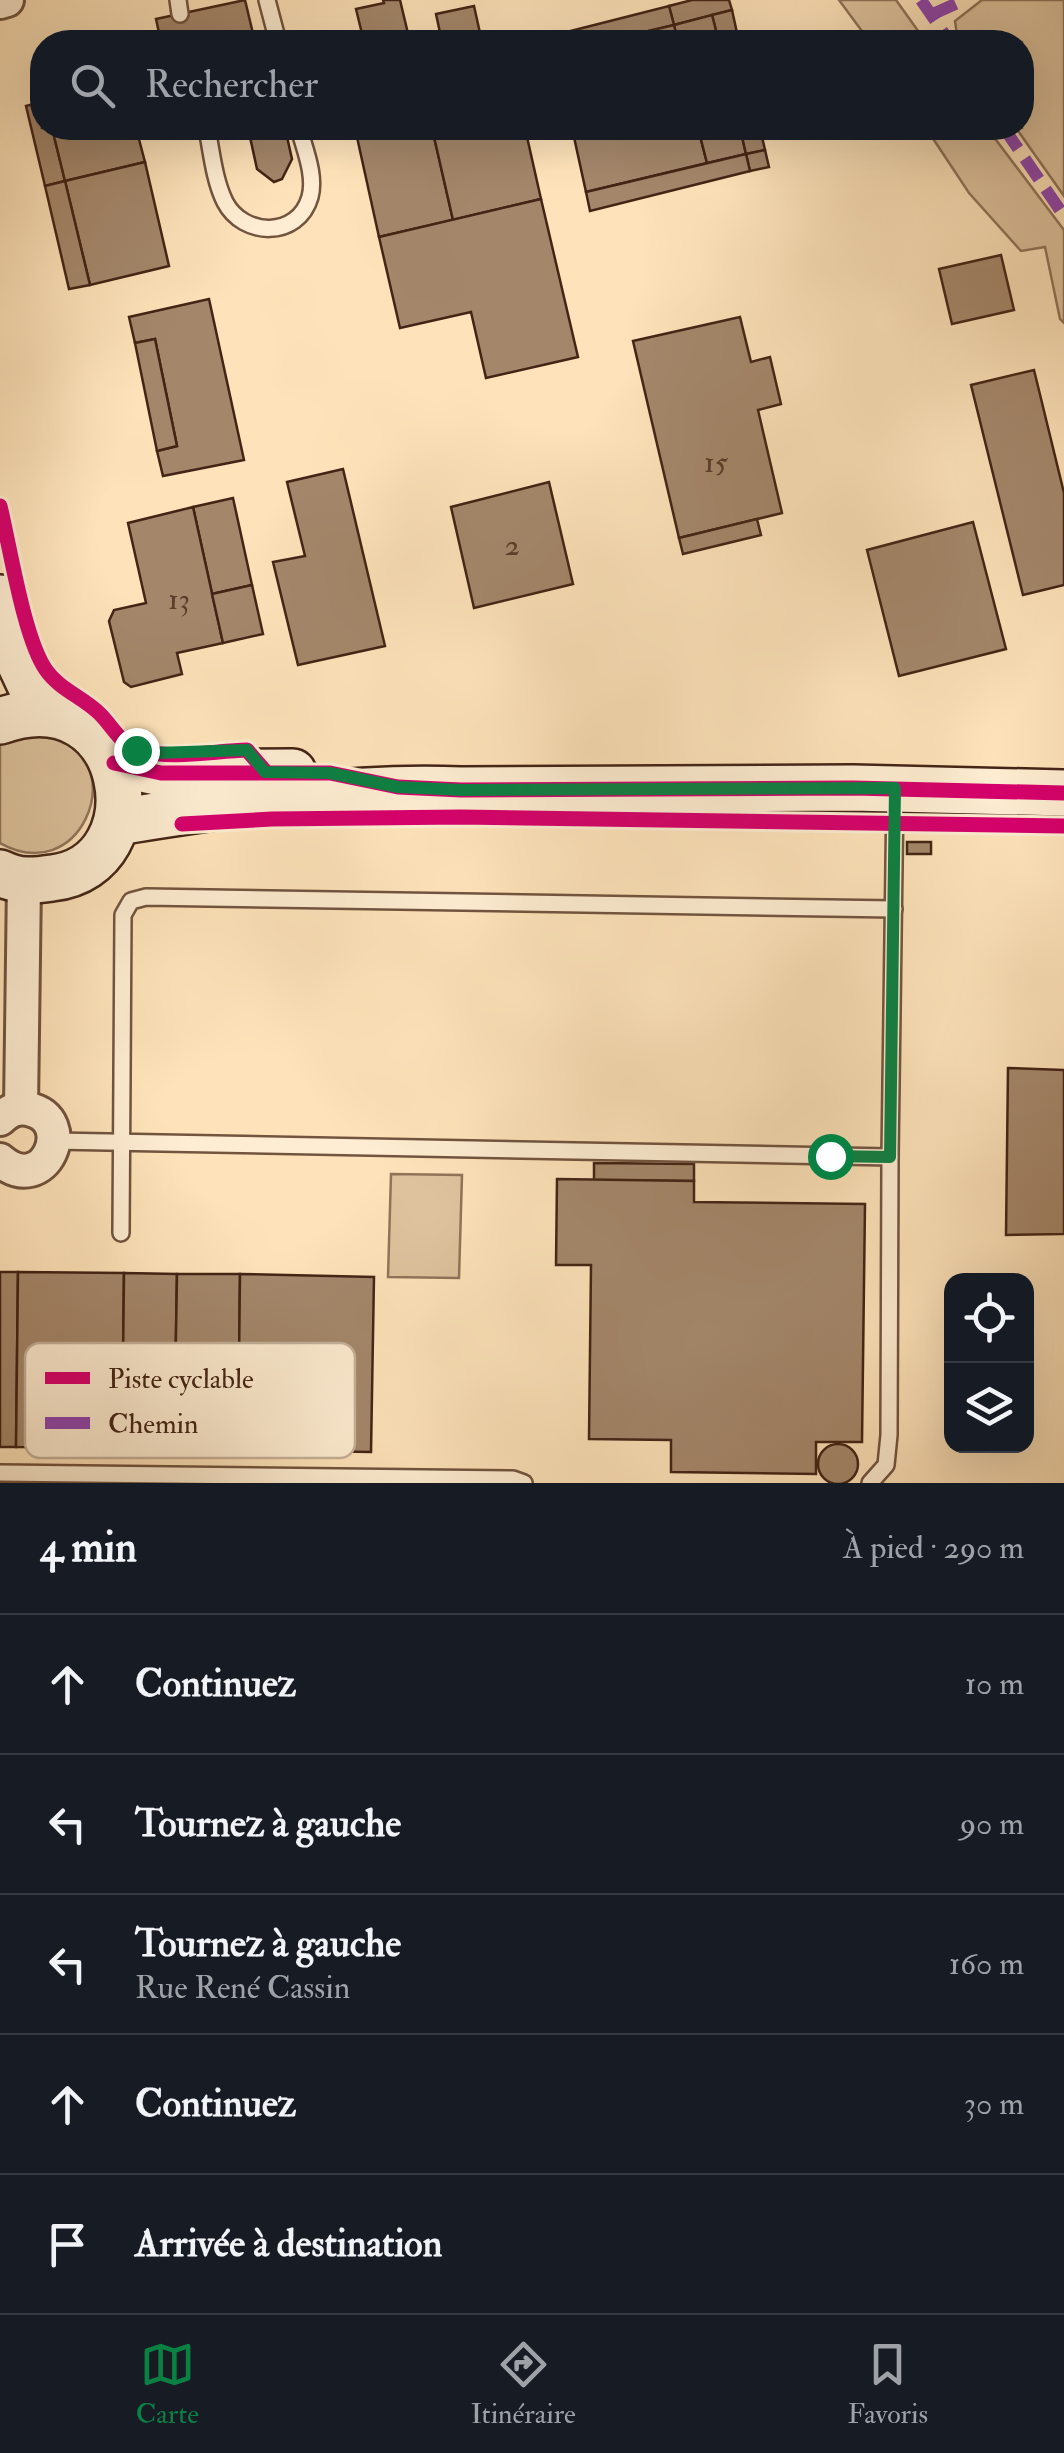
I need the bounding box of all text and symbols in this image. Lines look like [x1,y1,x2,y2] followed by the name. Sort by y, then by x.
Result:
[30,30,1034,140] search box
[65,58,120,113] icon: search
[145,61,318,109] text: Rechercher
[704,444,729,481] house number: 15
[504,527,520,564] house number: 2
[168,581,190,618] house number: 13
[114,728,160,774] route end
[808,1134,854,1180] route start
[944,1273,1034,1453] map controls
[944,1273,1034,1363] button: locate
[25,1343,355,1458] legend
[108,1362,254,1397] text: Piste cyclable
[944,1363,1034,1453] button: layers
[108,1407,199,1442] text: Chemin
[40,1522,137,1574] text: 4 min
[843,1528,1024,1568] text: À pied · 290 m
[40,1657,95,1712] icon: ahead
[135,1660,296,1708] text: Continuez
[965,1664,1024,1704] text: 10 m
[40,1797,95,1852] icon: left
[135,1800,401,1848] text: Tournez à gauche
[960,1804,1024,1844] text: 90 m
[135,1920,401,1968] text: Tournez à gauche
[40,1937,95,1992] icon: left
[949,1944,1024,1984] text: 160 m
[135,1968,350,2008] text: Rue René Cassin
[40,2077,95,2132] icon: ahead
[135,2080,296,2128] text: Continuez
[964,2084,1024,2124] text: 30 m
[40,2217,95,2272] icon: arrive
[135,2220,442,2268] text: Arrivée à destination
[136,2337,199,2432] tab: Carte
[471,2337,576,2432] tab: Itinéraire
[847,2337,928,2432] tab: Favoris

